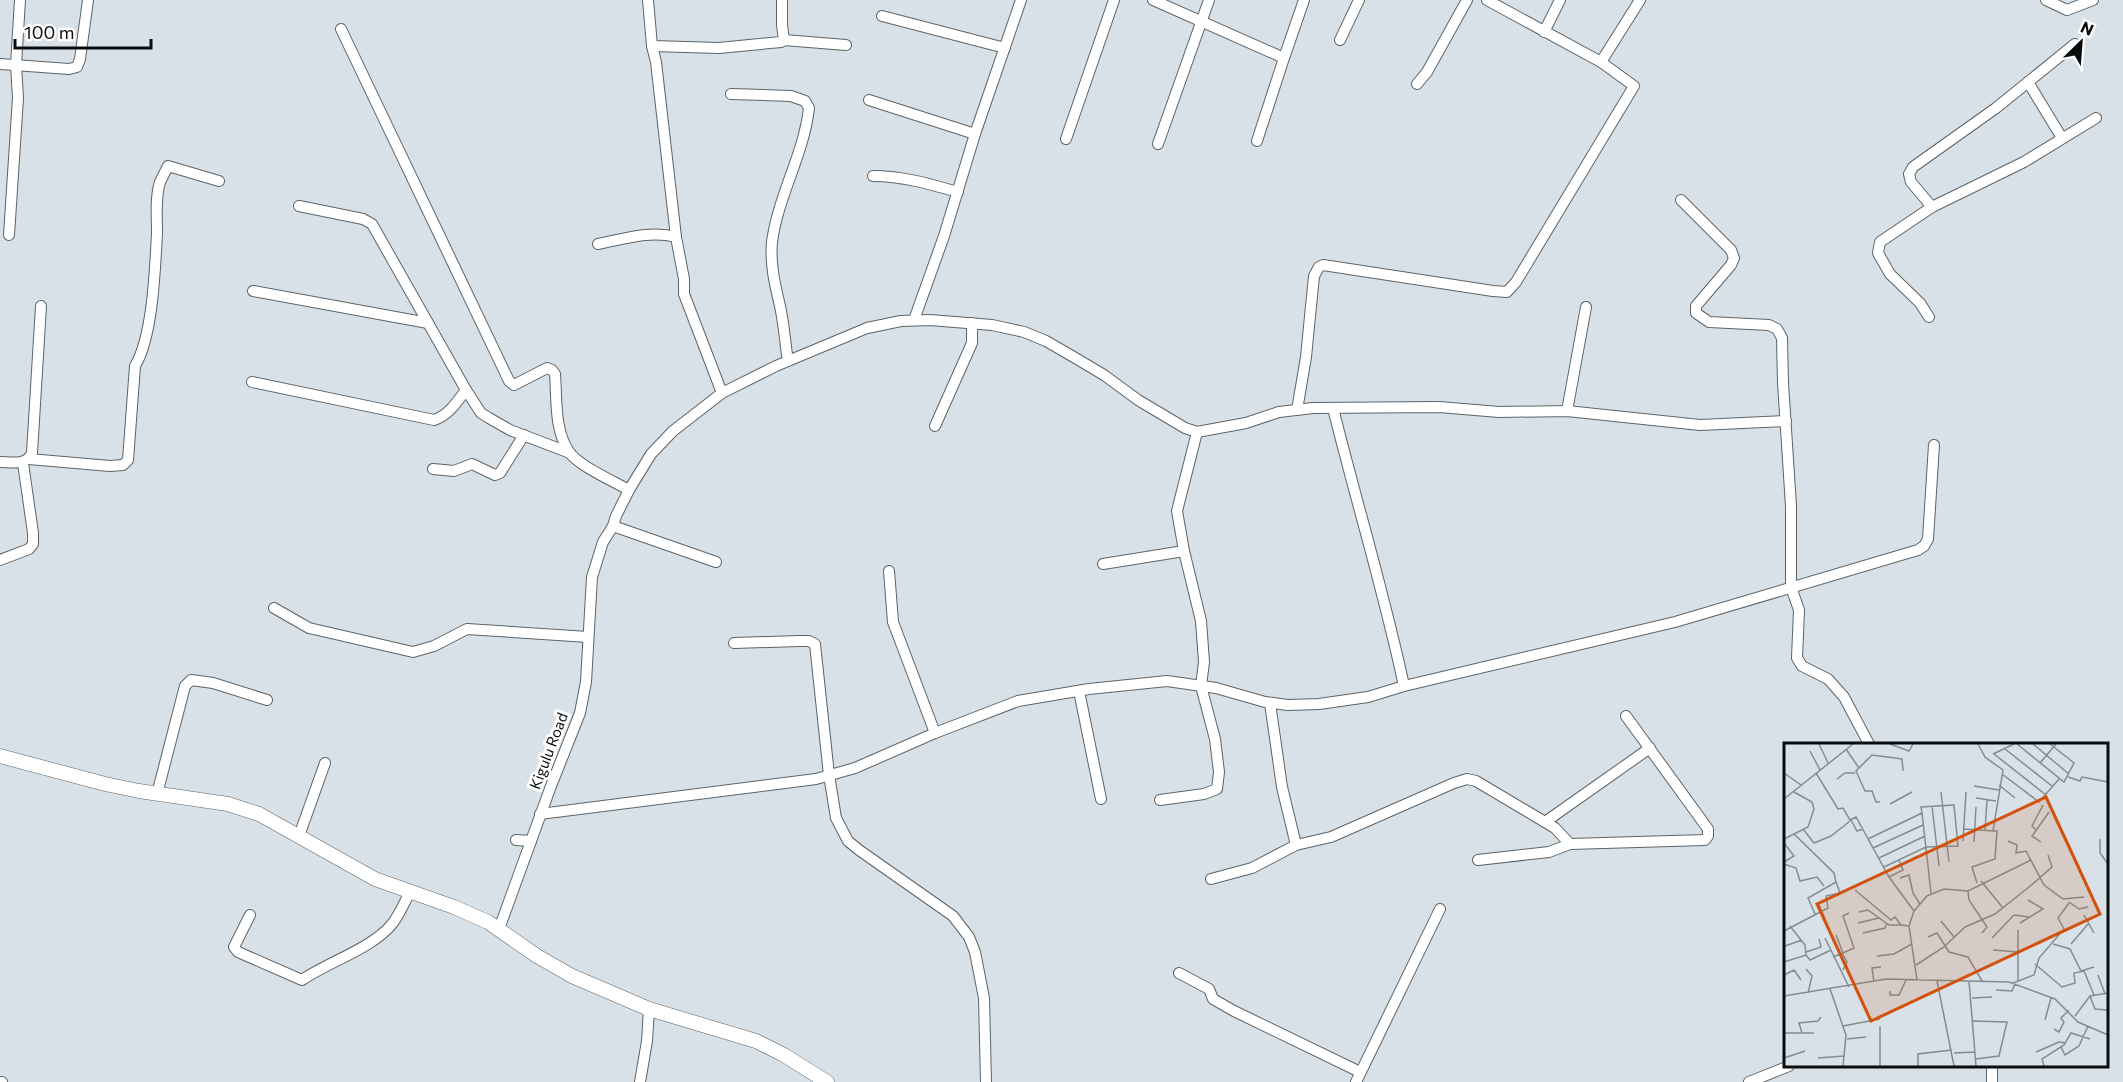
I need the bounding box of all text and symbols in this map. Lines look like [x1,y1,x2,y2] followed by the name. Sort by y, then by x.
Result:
[15,12,152,50] scale bar
[2051,12,2111,72] north arrow
[2078,17,2097,39] text: N
[24,21,74,43] text: 100 m
[525,710,571,791] street label: Kigulu Road
[1784,743,2108,1067] inset map

